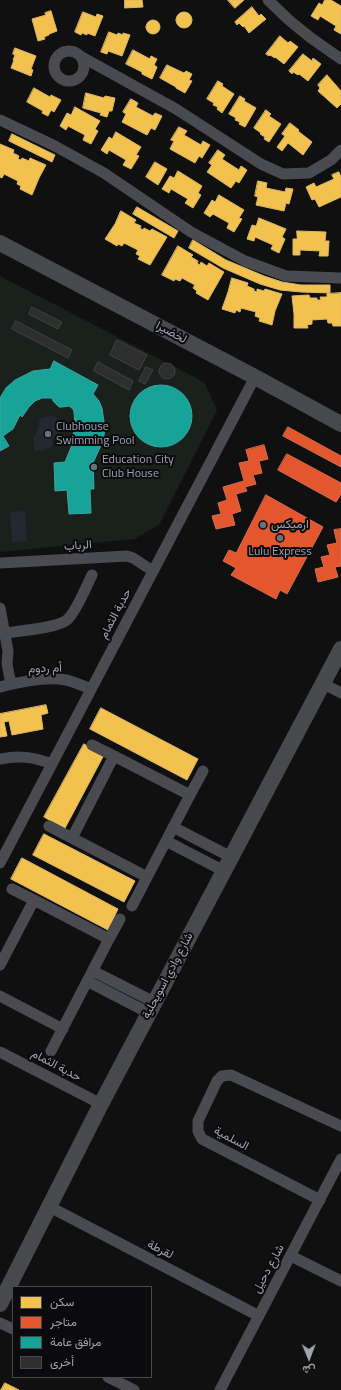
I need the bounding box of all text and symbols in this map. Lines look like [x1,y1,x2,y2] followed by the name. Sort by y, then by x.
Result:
[153,319,189,347] street label: لخضيرا
[56,420,135,448] place label: Clubhouse Swimming Pool
[43,429,53,439] marker: Clubhouse Swimming Pool
[102,453,174,481] place label: Education City Club House
[89,462,99,472] marker: Education City Club House
[271,518,309,532] place label: ارميكس
[258,520,268,530] marker: ارميكس
[275,533,285,543] marker: Lulu Express
[64,538,92,554] street label: الرباب
[248,545,312,559] place label: Lulu Express
[97,587,135,641] street label: حدبة الثمام
[28,661,62,677] street label: أم ردوم
[139,930,197,1022] street label: شارع وادي اسويحلية
[29,1047,83,1085] street label: حدبة الثمام
[211,1124,251,1154] street label: السلمية
[145,1237,175,1263] street label: لقرطة
[250,1242,288,1296] street label: شارع دحيل
[12,1286,152,1378] legend
[50,1292,74,1311] text: سكن
[50,1312,77,1331] text: متاجر
[50,1332,101,1351] text: مرافق عامة
[289,1338,329,1378] north arrow
[50,1352,74,1371] text: أخرى
[302,1362,316,1378] text: ش

